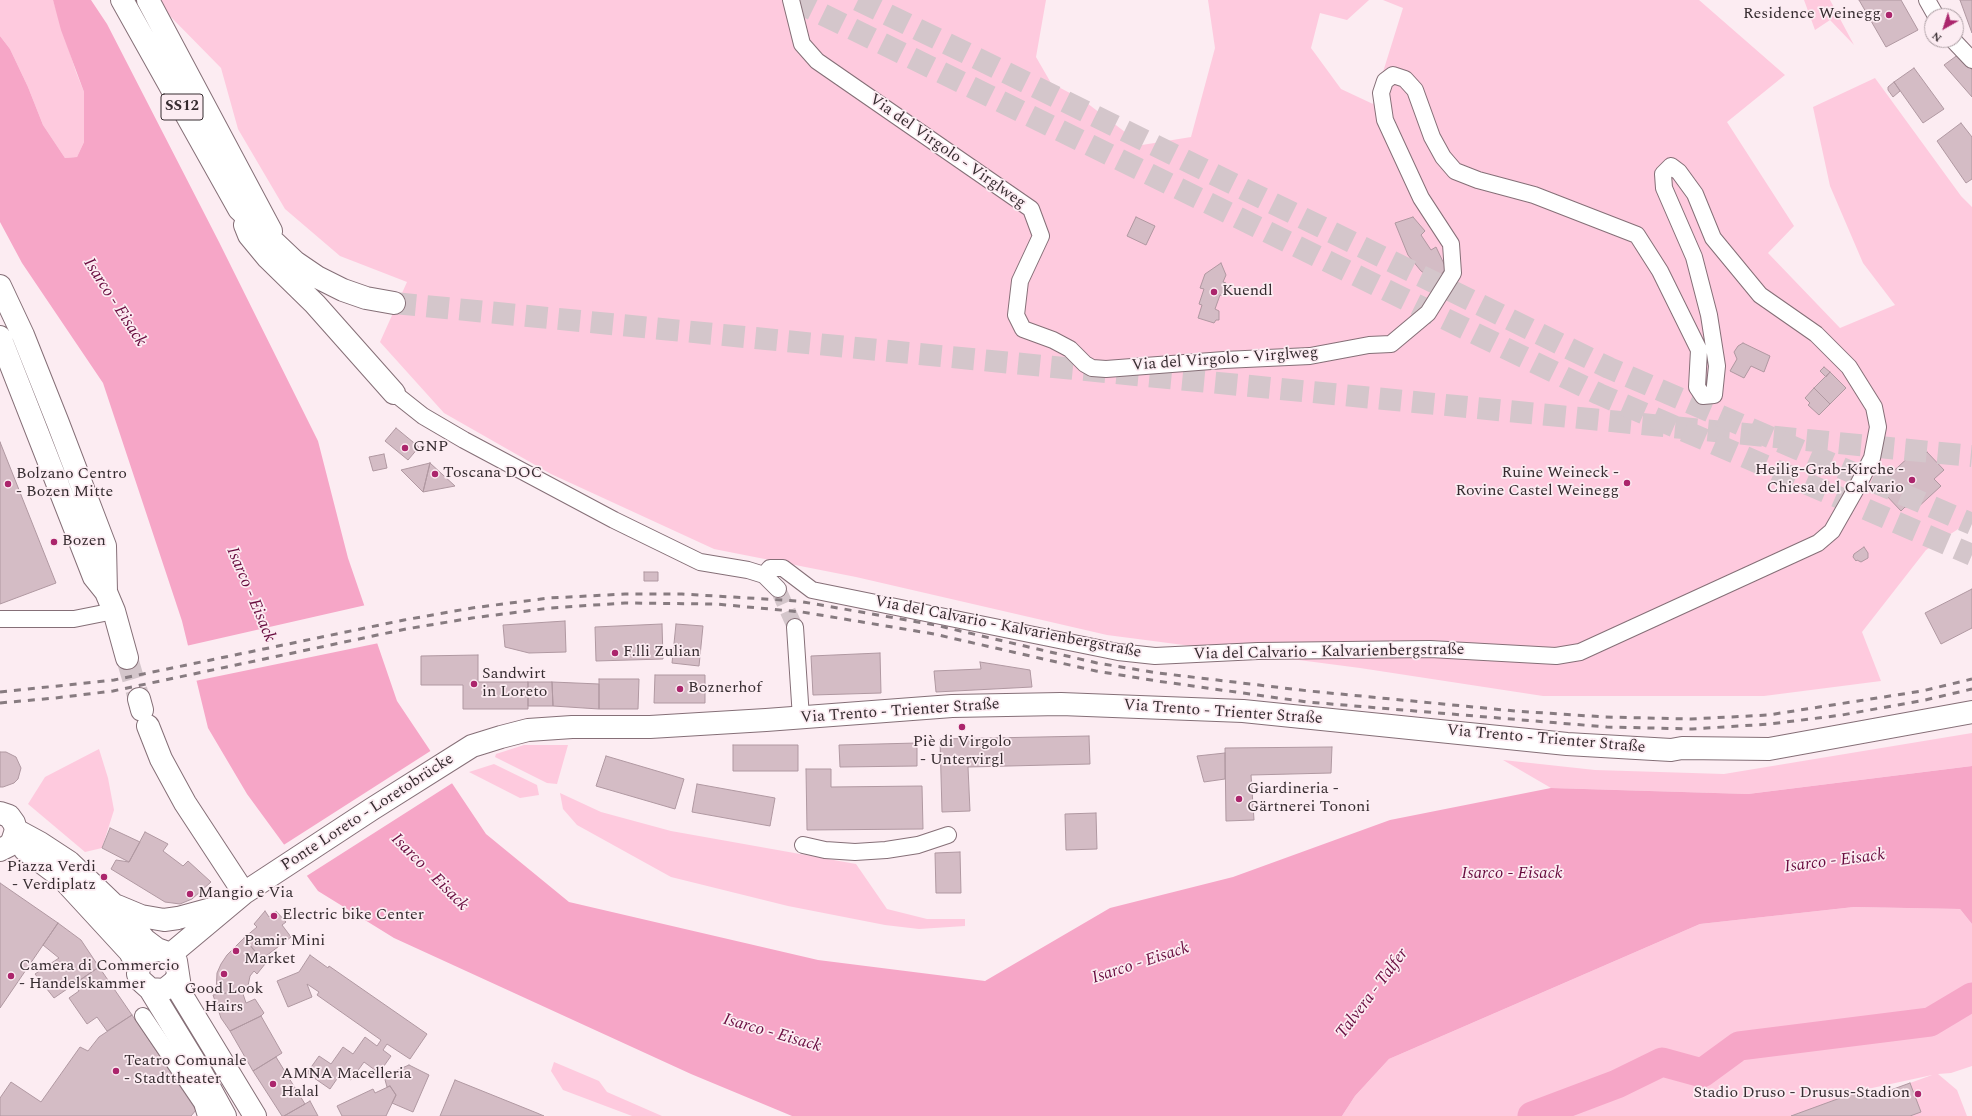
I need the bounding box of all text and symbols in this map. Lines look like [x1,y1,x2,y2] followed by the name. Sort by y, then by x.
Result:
[1743,5,1881,25] place label: Residence Weinegg
[1924,8,1964,48] north arrow
[1884,10,1894,20] marker: Residence Weinegg
[1928,28,1946,46] text: N
[865,91,1029,213] street label: Via del Virgolo - Virglweg
[161,94,203,120] road number: SS12
[78,255,150,351] water label: Isarco - Eisack
[1222,282,1273,302] place label: Kuendl
[1209,287,1219,297] marker: Kuendl
[1131,344,1319,376] street label: Via del Virgolo - Virglweg
[413,438,448,458] place label: GNP
[400,443,410,453] marker: GNP
[1755,461,1904,499] place label: Heilig-Grab-Kirche - Chiesa del Calvario
[443,464,542,484] place label: Toscana DOC
[1455,464,1619,502] place label: Ruine Weineck - Rovine Castel Weinegg
[16,465,127,503] place label: Bolzano Centro - Bozen Mitte
[430,469,440,479] marker: Toscana DOC
[1907,475,1917,485] marker: Heilig-Grab-Kirche - Chiesa del Calvario
[1622,478,1632,488] marker: Ruine Weineck - Rovine Castel Weinegg
[3,479,13,489] marker: Bolzano Centro - Bozen Mitte
[62,532,106,552] place label: Bozen
[49,537,59,547] marker: Bozen
[221,544,279,646] water label: Isarco - Eisack
[873,593,1143,663] street label: Via del Calvario - Kalvarienbergstraße
[1193,641,1465,665] street label: Via del Calvario - Kalvarienbergstraße
[623,643,700,663] place label: F.lli Zulian
[610,648,620,658] marker: F.lli Zulian
[482,665,547,703] place label: Sandwirt in Loreto
[469,679,479,689] marker: Sandwirt in Loreto
[688,679,762,699] place label: Boznerhof
[675,684,685,694] marker: Boznerhof
[800,695,1000,729] street label: Via Trento - Trienter Straße
[1123,696,1323,730] street label: Via Trento - Trienter Straße
[957,722,967,732] marker: Piè di Virgolo - Untervirgl
[1446,722,1646,758] street label: Via Trento - Trienter Straße
[913,733,1011,771] place label: Piè di Virgolo - Untervirgl
[278,750,458,876] street label: Ponte Loreto - Loretobrücke
[1247,780,1370,818] place label: Giardineria - Gärtnerei Tononi
[1234,794,1244,804] marker: Giardineria - Gärtnerei Tononi
[386,830,472,916] water label: Isarco - Eisack
[1784,846,1886,878] water label: Isarco - Eisack
[7,858,96,896] place label: Piazza Verdi - Verdiplatz
[1461,865,1563,885] water label: Isarco - Eisack
[99,872,109,882] marker: Piazza Verdi - Verdiplatz
[198,884,293,904] place label: Mangio e Via
[185,889,195,899] marker: Mangio e Via
[282,906,424,926] place label: Electric bike Center
[269,911,279,921] marker: Electric bike Center
[244,932,325,970] place label: Pamir Mini Market
[1090,939,1192,989] water label: Isarco - Eisack
[1332,945,1414,1043] water label: Talvera - Talfer
[231,946,241,956] marker: Pamir Mini Market
[19,957,179,995] place label: Camera di Commercio - Handelskammer
[219,969,229,979] marker: Good Look Hairs
[6,971,16,981] marker: Camera di Commercio - Handelskammer
[184,980,264,1018] place label: Good Look Hairs
[721,1010,823,1058] water label: Isarco - Eisack
[124,1052,247,1090] place label: Teatro Comunale - Stadttheater
[281,1065,412,1103] place label: AMNA Macelleria Halal
[111,1066,121,1076] marker: Teatro Comunale - Stadttheater
[268,1079,278,1089] marker: AMNA Macelleria Halal
[1693,1084,1910,1104] place label: Stadio Druso - Drusus-Stadion
[1913,1089,1923,1099] marker: Stadio Druso - Drusus-Stadion

